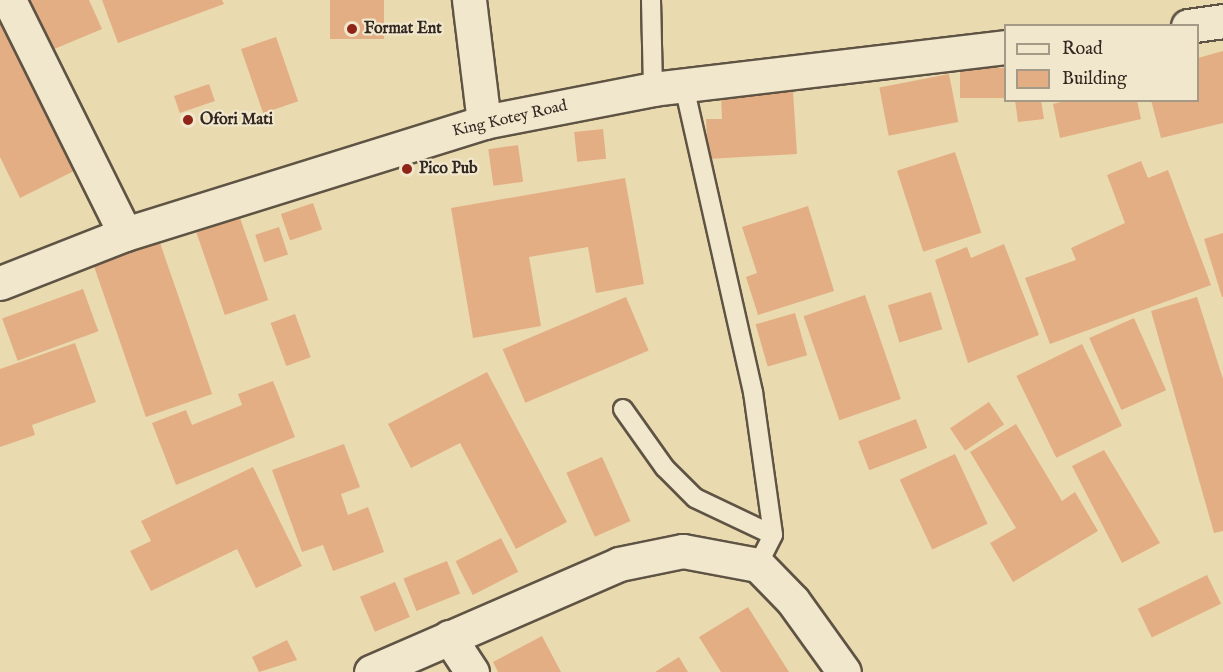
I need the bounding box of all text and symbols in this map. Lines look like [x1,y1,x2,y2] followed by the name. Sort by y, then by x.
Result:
[364,19,442,39] place label: Format Ent
[345,22,359,36] marker: Format Ent
[1004,24,1199,102] legend
[1062,38,1103,61] text: Road
[1062,68,1127,91] text: Building
[451,96,569,142] street label: King Kotey Road
[200,110,273,130] place label: Ofori Mati
[181,113,195,127] marker: Ofori Mati
[419,159,478,179] place label: Pico Pub
[400,162,414,176] marker: Pico Pub

